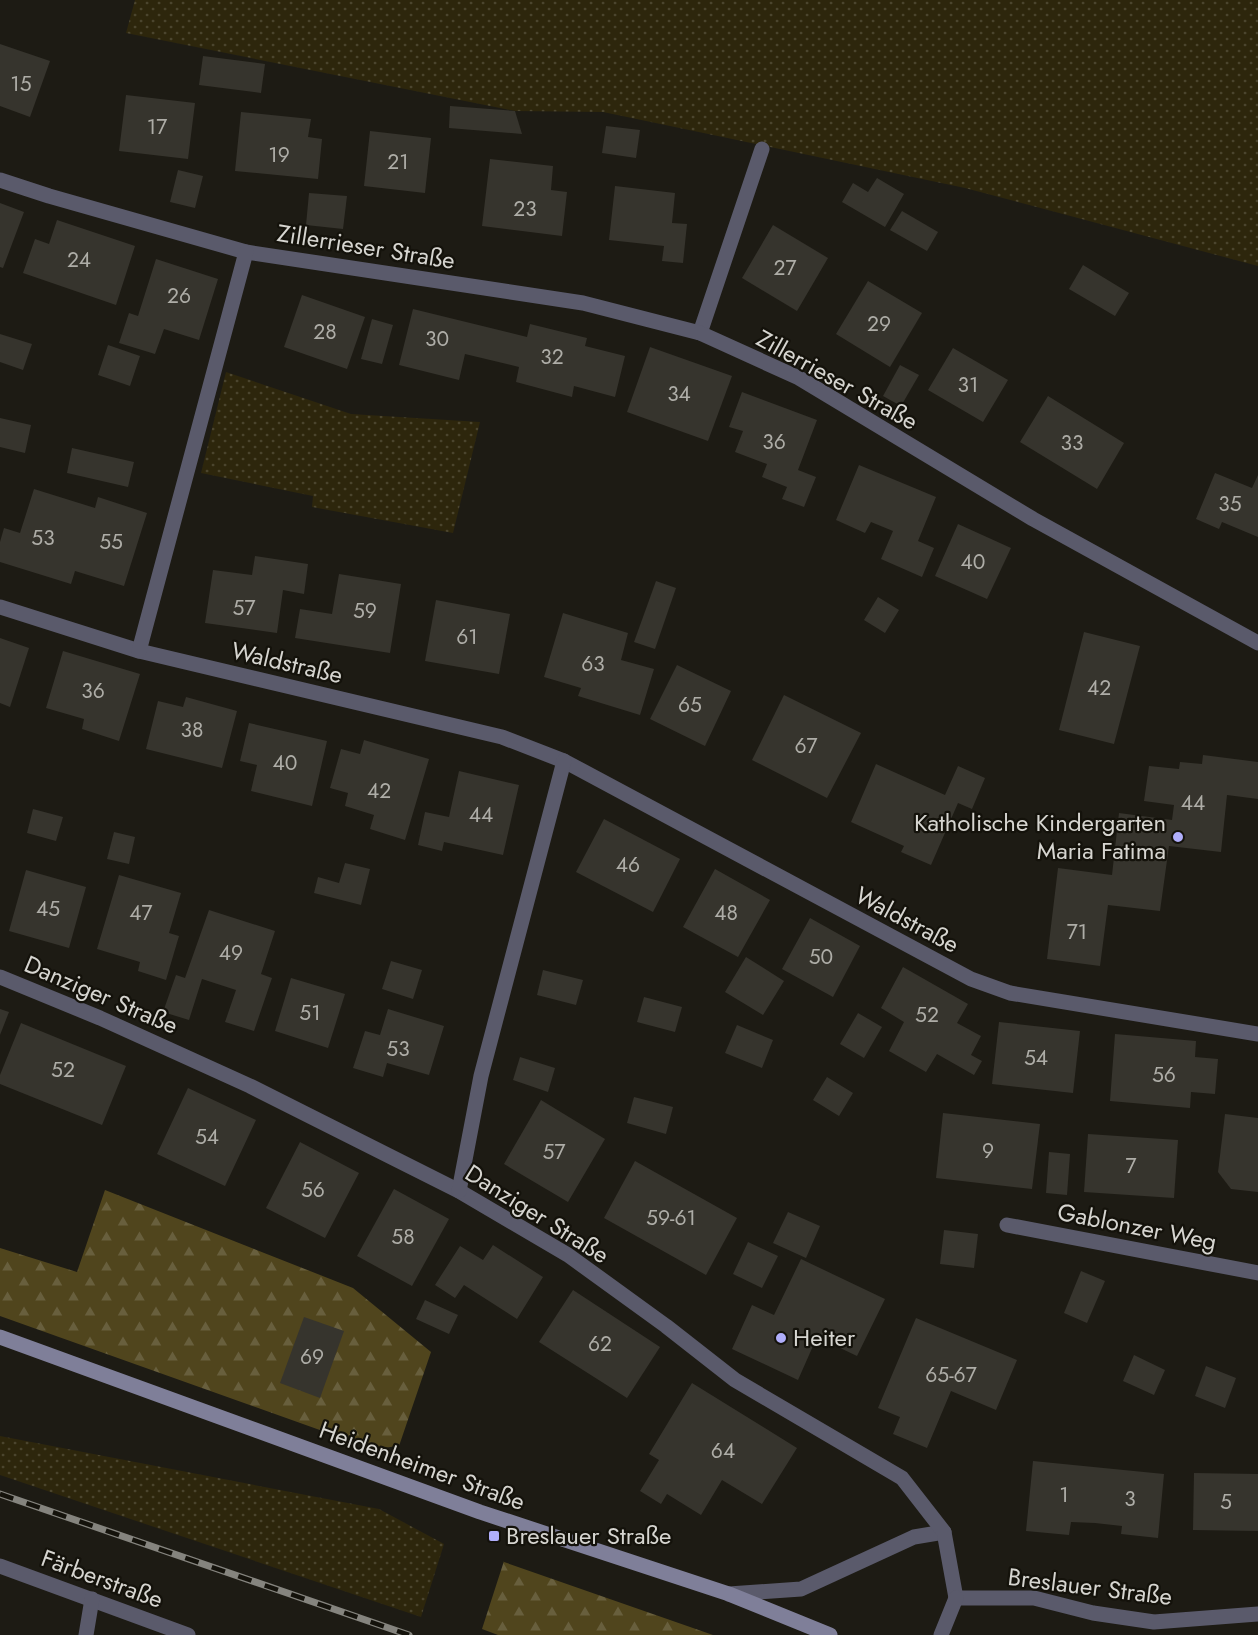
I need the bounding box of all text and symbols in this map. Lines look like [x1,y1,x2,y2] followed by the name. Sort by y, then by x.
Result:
[10,69,32,99] house number: 15
[147,112,167,142] house number: 17
[268,140,290,170] house number: 19
[387,147,409,177] house number: 21
[513,194,537,224] house number: 23
[275,215,458,278] street label: Zillerrieser Straße
[67,245,91,275] house number: 24
[774,253,796,283] house number: 27
[167,281,191,311] house number: 26
[867,309,891,339] house number: 29
[313,317,337,347] house number: 28
[750,321,924,438] street label: Zillerrieser Straße
[425,324,449,354] house number: 30
[540,342,564,372] house number: 32
[958,370,978,400] house number: 31
[667,379,691,409] house number: 34
[762,427,786,457] house number: 36
[1061,428,1083,458] house number: 33
[1218,489,1242,519] house number: 35
[31,523,55,553] house number: 53
[99,527,123,557] house number: 55
[961,547,985,577] house number: 40
[233,593,255,623] house number: 57
[353,596,377,626] house number: 59
[456,622,478,652] house number: 61
[228,633,346,692] street label: Waldstraße
[581,649,605,679] house number: 63
[1087,673,1111,703] house number: 42
[81,676,105,706] house number: 36
[678,690,702,720] house number: 65
[181,715,203,745] house number: 38
[794,731,818,761] house number: 67
[273,748,297,778] house number: 40
[367,776,391,806] house number: 42
[1181,788,1205,818] house number: 44
[469,800,493,830] house number: 44
[914,805,1166,868] place label: Katholische Kindergarten Maria Fatima
[1171,830,1185,844] marker: Katholische Kindergarten Maria Fatima
[616,850,640,880] house number: 46
[849,878,965,962] street label: Waldstraße
[36,894,60,924] house number: 45
[129,898,153,928] house number: 47
[714,898,738,928] house number: 48
[1067,917,1087,947] house number: 71
[219,938,243,968] house number: 49
[809,942,833,972] house number: 50
[19,946,183,1043] street label: Danziger Straße
[299,998,321,1028] house number: 51
[915,1000,939,1030] house number: 52
[386,1034,410,1064] house number: 53
[1024,1043,1048,1073] house number: 54
[51,1055,75,1085] house number: 52
[1152,1060,1176,1090] house number: 56
[195,1122,219,1152] house number: 54
[982,1136,994,1166] house number: 9
[543,1137,565,1167] house number: 57
[1125,1151,1137,1181] house number: 7
[459,1155,616,1272] street label: Danziger Straße
[301,1175,325,1205] house number: 56
[1055,1194,1220,1259] street label: Gablonzer Weg
[646,1203,696,1233] house number: 59-61
[391,1222,415,1252] house number: 58
[793,1320,856,1355] place label: Heiter
[588,1329,612,1359] house number: 62
[774,1331,788,1345] marker: Heiter
[300,1342,324,1372] house number: 69
[925,1360,977,1390] house number: 65-67
[314,1412,530,1519] street label: Heidenheimer Straße
[711,1436,735,1466] house number: 64
[1059,1480,1069,1510] house number: 1
[1124,1484,1136,1514] house number: 3
[1220,1487,1232,1517] house number: 5
[506,1518,671,1553] place label: Breslauer Straße
[487,1529,501,1543] marker: Breslauer Straße
[36,1540,168,1617] street label: Färberstraße
[1006,1559,1174,1614] street label: Breslauer Straße

